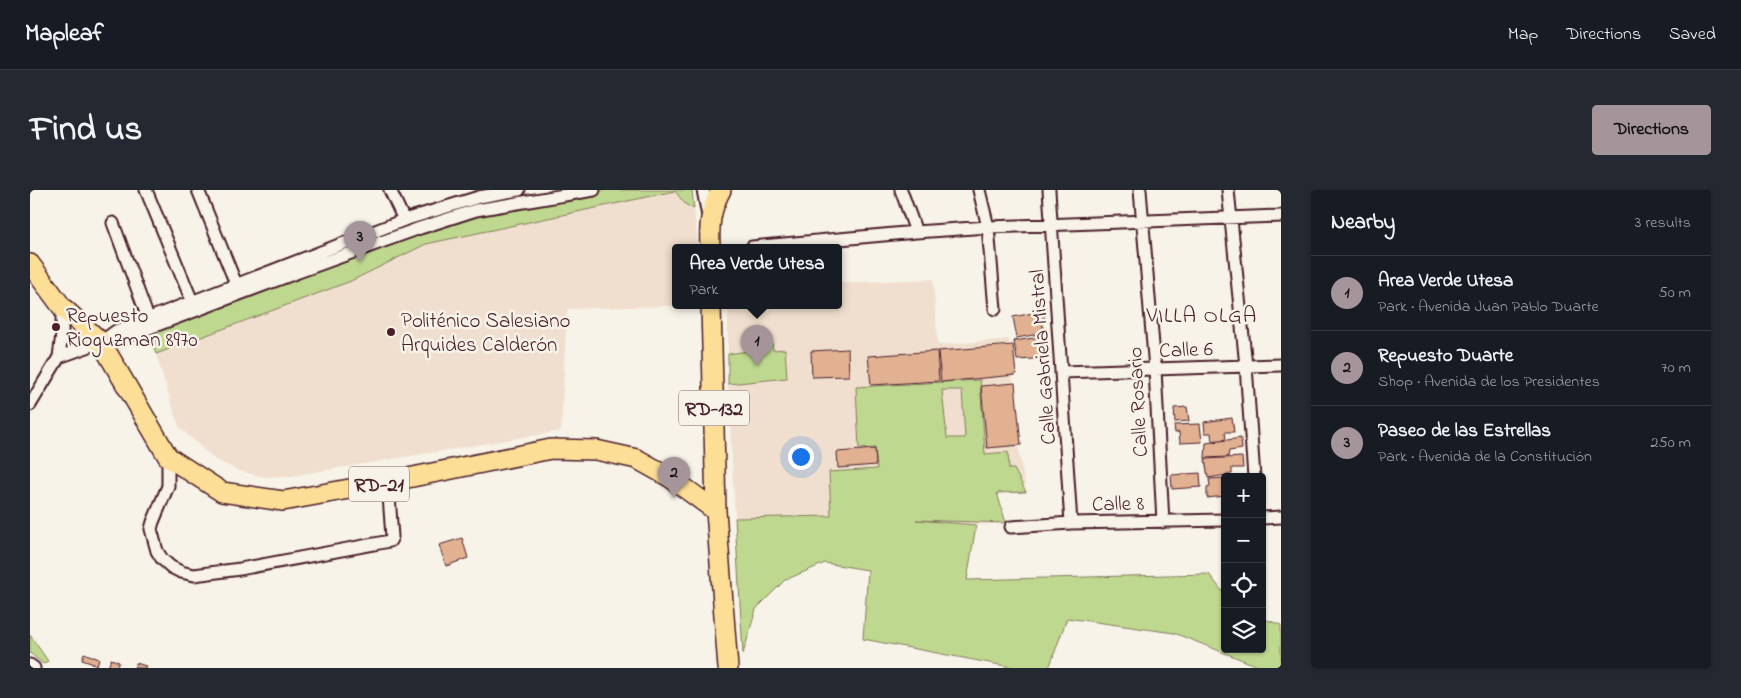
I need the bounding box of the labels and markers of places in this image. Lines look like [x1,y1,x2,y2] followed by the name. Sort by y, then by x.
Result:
[344,221,376,262] pin: 3
[66,302,198,358] place label: Repuesto Rioguzman 8970
[401,307,571,361] place label: Politénico Salesiano Arquides Calderón
[50,321,62,333] marker: Repuesto Rioguzman 8970
[741,325,773,366] pin: 1
[385,326,397,338] marker: Politénico Salesiano Arquides Calderón
[658,457,690,498] pin: 2

